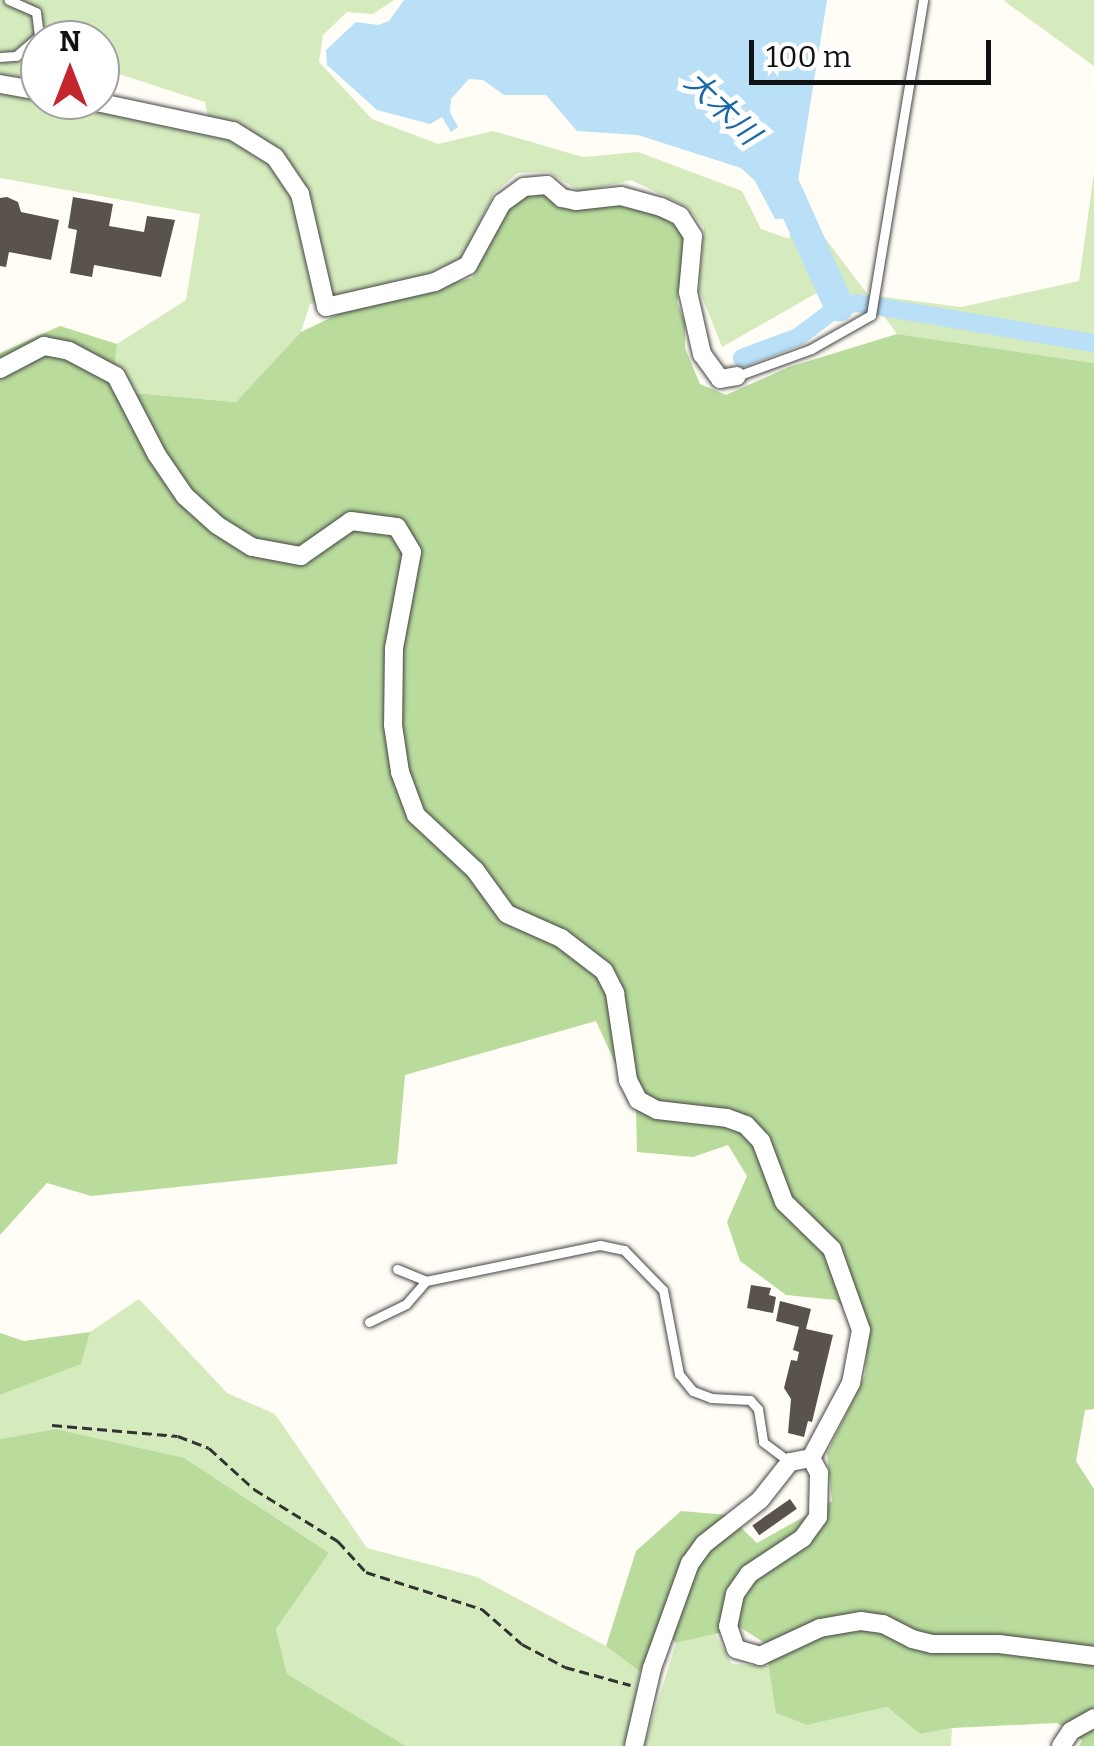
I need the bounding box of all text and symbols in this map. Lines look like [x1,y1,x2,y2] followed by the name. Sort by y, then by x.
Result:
[20,20,120,120] north arrow
[754,20,996,82] scale bar
[59,25,81,58] text: N
[766,39,851,75] text: 100 m
[677,64,767,152] water label: 大木川

